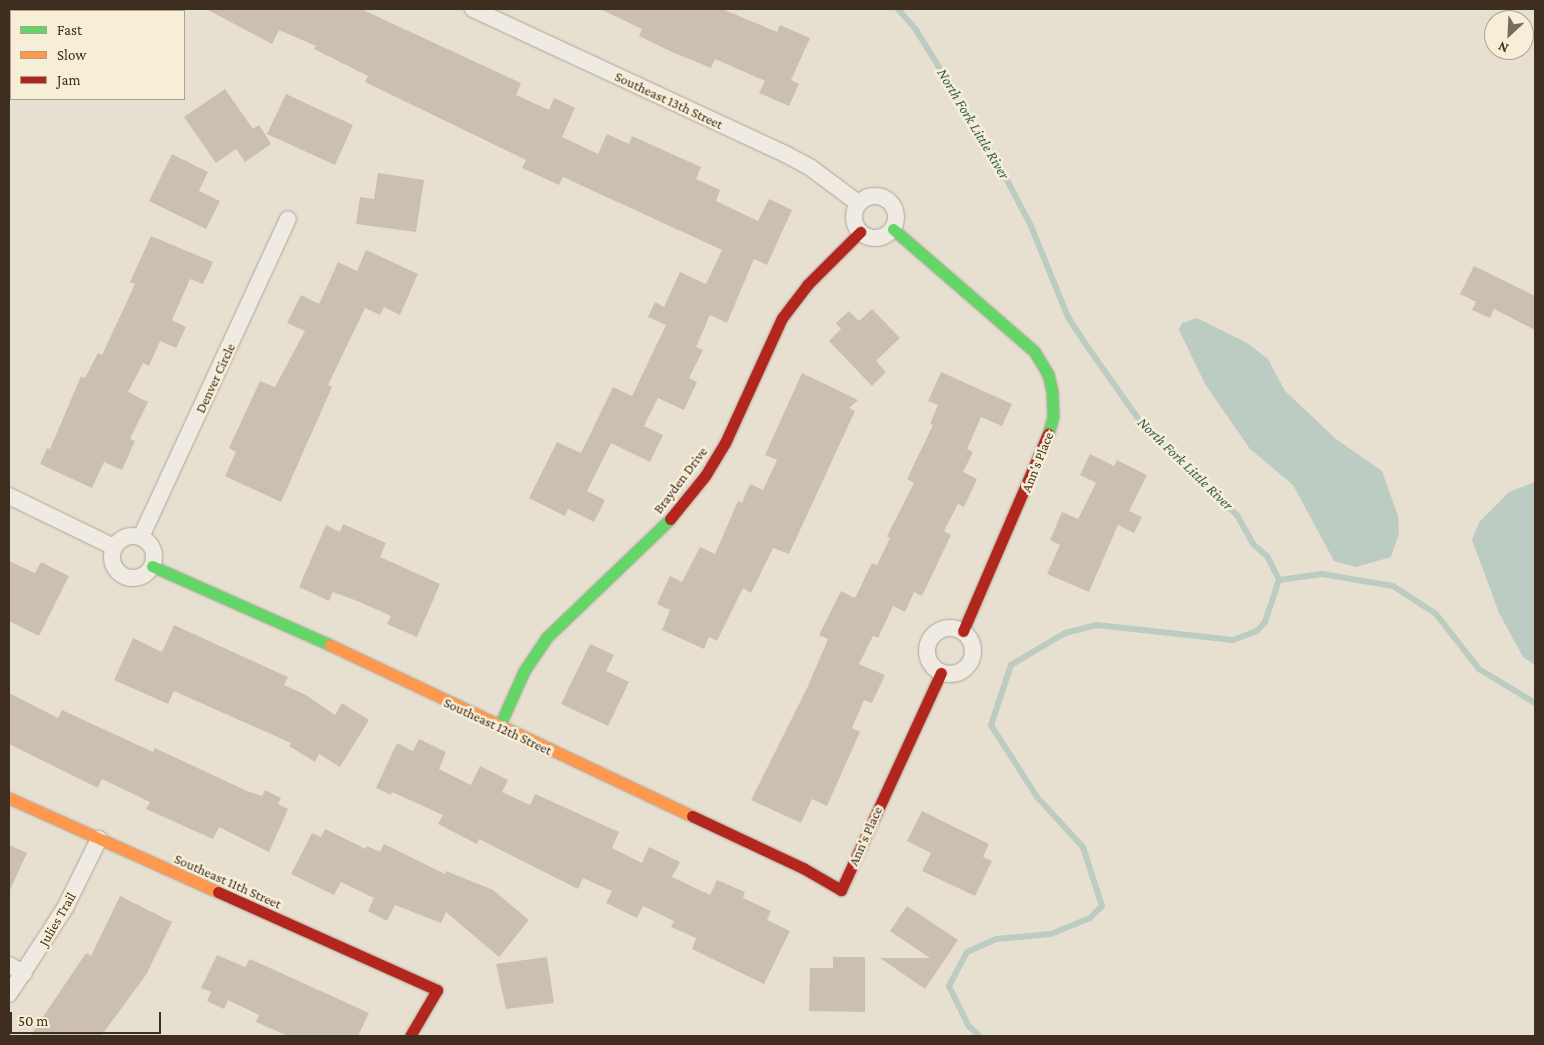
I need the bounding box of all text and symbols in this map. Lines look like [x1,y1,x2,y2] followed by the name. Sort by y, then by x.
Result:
[10,10,185,100] legend
[1484,10,1534,60] north arrow
[57,22,82,38] text: Fast
[1495,38,1511,57] text: N
[57,47,86,63] text: Slow
[933,65,1013,183] water label: North Fork Little River
[612,68,726,132] street label: Southeast 13th Street
[57,72,80,88] text: Jam
[191,340,239,416] street label: Denver Circle
[1134,414,1236,514] water label: North Fork Little River
[1017,429,1057,495] street label: Ann's Place
[649,443,711,517] street label: Brayden Drive
[441,694,555,758] street label: Southeast 12th Street
[844,804,886,868] street label: Ann's Place
[172,850,284,912] street label: Southeast 11th Street
[35,889,79,949] street label: Julies Trail
[12,1002,164,1034] scale bar
[18,1013,48,1029] text: 50 m

